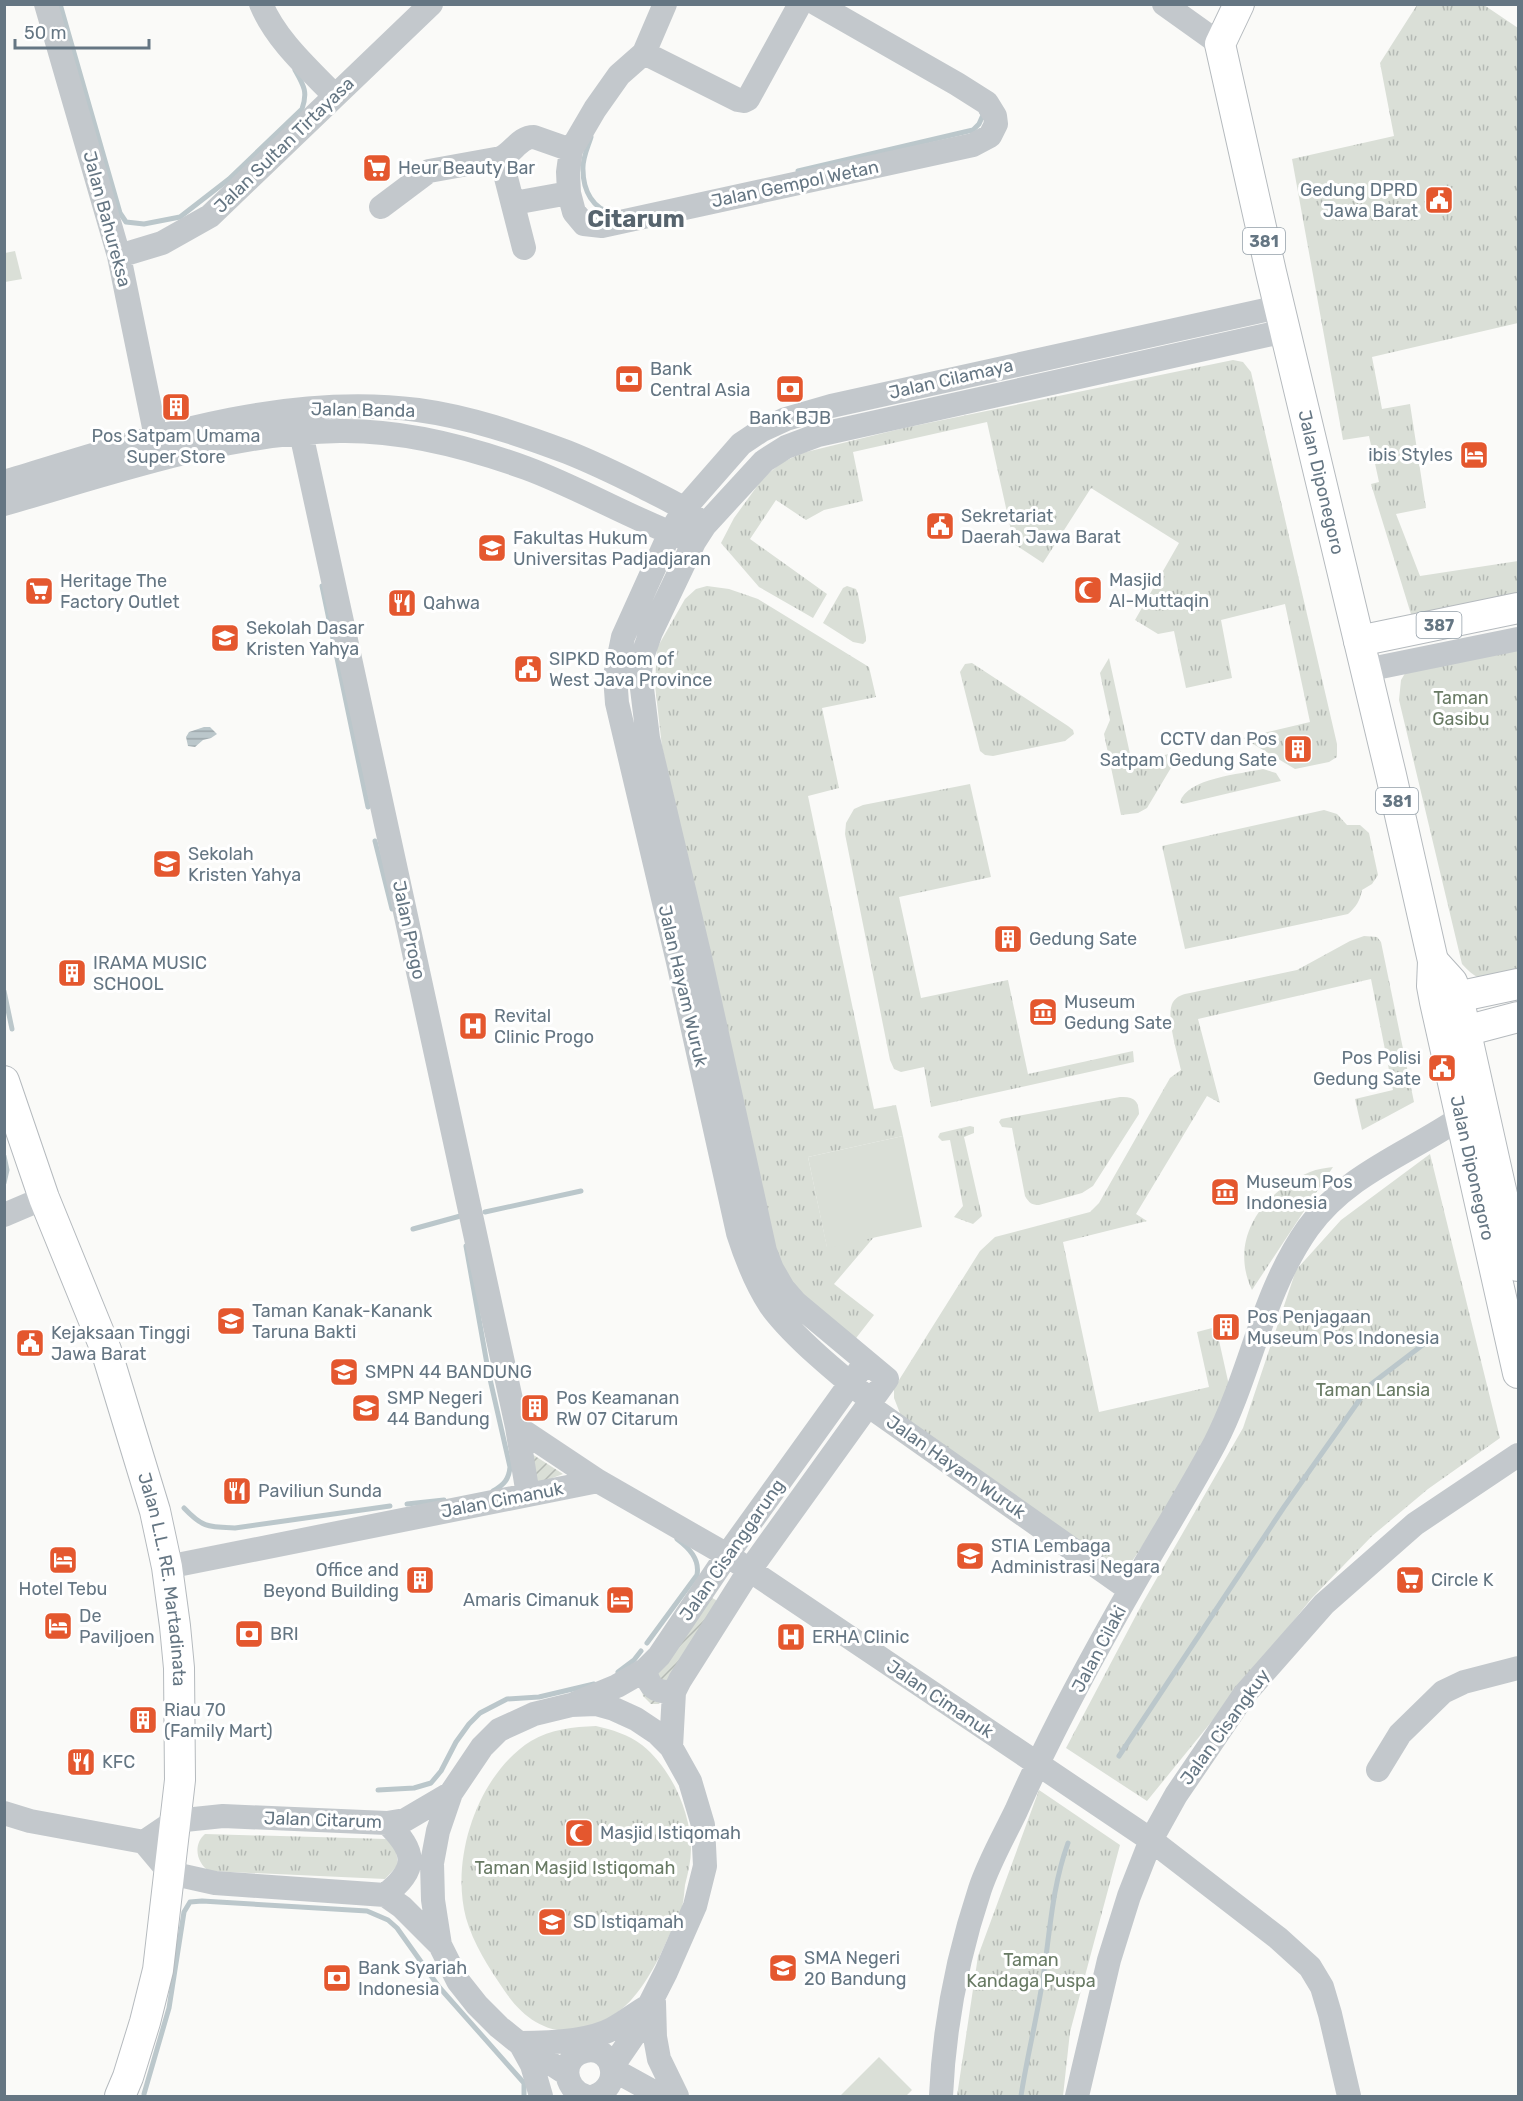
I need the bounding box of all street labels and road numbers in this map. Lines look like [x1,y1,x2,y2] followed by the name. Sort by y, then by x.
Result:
[209,72,359,218] street label: Jalan Sultan Tirtayasa
[78,149,136,289] street label: Jalan Bahureksa
[709,155,881,213] street label: Jalan Gempol Wetan
[1243,228,1285,254] road number: 381
[887,354,1015,404] street label: Jalan Cilamaya
[311,398,415,422] street label: Jalan Banda
[1293,408,1349,557] street label: Jalan Diponegoro
[1416,612,1462,638] road number: 387
[1376,788,1418,814] road number: 381
[388,879,430,981] street label: Jalan Progo
[654,903,712,1070] street label: Jalan Hayam Wuruk
[1445,1093,1499,1242] street label: Jalan Diponegoro
[882,1411,1031,1524] street label: Jalan Hayam Wuruk
[133,1470,190,1687] street label: Jalan L.L. RE. Martadinata
[675,1475,789,1625] street label: Jalan Cisanggarung
[439,1477,566,1523] street label: Jalan Cimanuk
[1067,1602,1131,1696] street label: Jalan Cilaki
[882,1655,998,1743] street label: Jalan Cimanuk
[1176,1665,1275,1789] street label: Jalan Cisangkuy
[264,1807,382,1833] street label: Jalan Citarum

